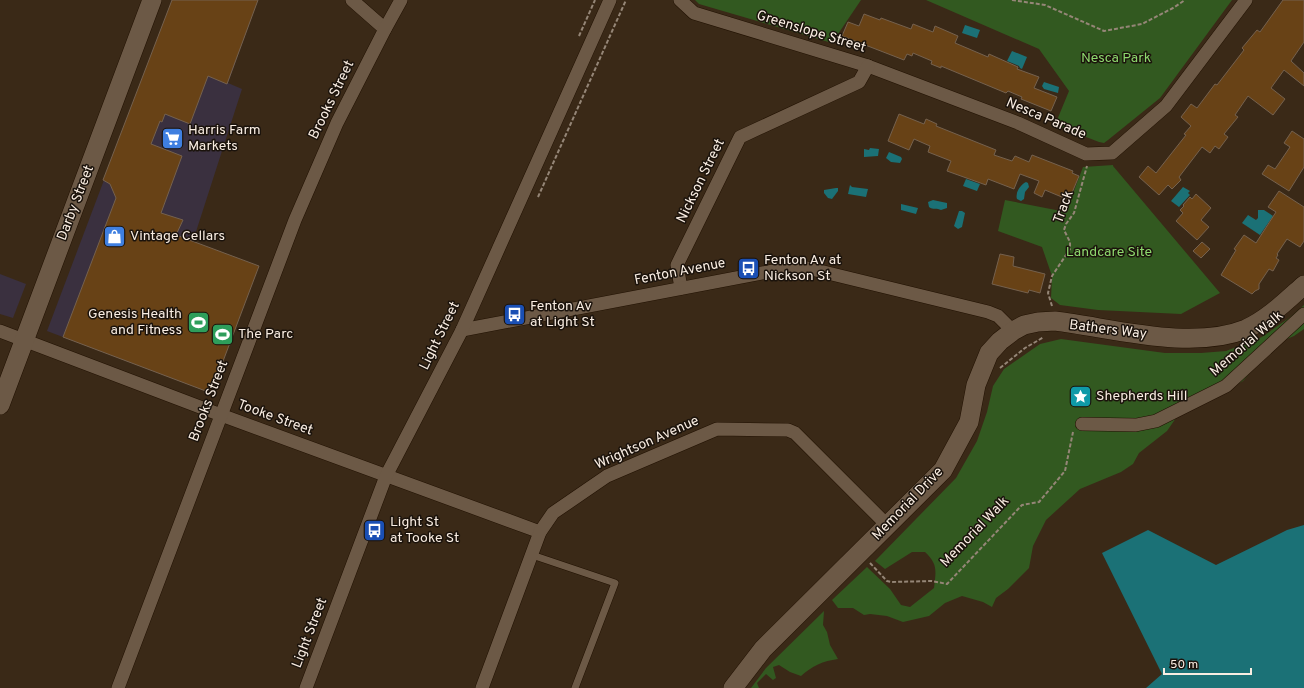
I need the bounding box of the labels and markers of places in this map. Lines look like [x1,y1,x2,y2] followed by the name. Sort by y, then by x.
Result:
[188,122,261,155] place label: Harris Farm Markets
[159,125,185,151] supermarket icon: Harris Farm Markets
[102,223,128,249] shop icon: Vintage Cellars
[130,228,225,245] place label: Vintage Cellars
[764,252,841,285] place label: Fenton Av at Nickson St
[736,255,762,281] bus stop icon: Fenton Av at Nickson St
[530,298,595,331] place label: Fenton Av at Light St
[502,301,528,327] bus stop icon: Fenton Av at Light St
[88,306,182,339] place label: Genesis Health and Fitness
[185,309,211,335] sports icon: Genesis Health and Fitness
[210,321,236,347] sports icon: The Parc
[238,326,293,343] place label: The Parc
[1068,383,1094,409] place icon: Shepherds Hill
[1096,388,1187,405] place label: Shepherds Hill
[390,514,459,547] place label: Light St at Tooke St
[362,517,388,543] bus stop icon: Light St at Tooke St

